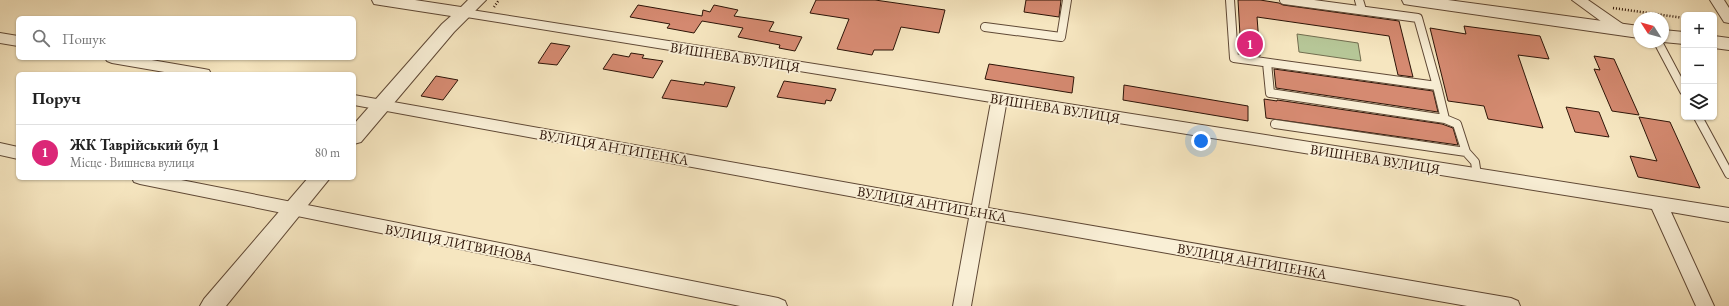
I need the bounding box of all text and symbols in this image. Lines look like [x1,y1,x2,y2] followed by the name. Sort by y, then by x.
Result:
[1633,12,1669,48] north arrow
[1681,12,1717,120] map controls
[1681,12,1717,48] button: +
[16,16,356,60] search box
[30,27,52,49] icon: search
[62,29,106,48] text: Пошук
[1237,29,1263,59] pin: 1
[669,38,802,76] street label: ВИШНЕВА ВУЛИЦЯ
[1681,48,1717,84] button: −
[1681,84,1717,120] button: layers
[32,87,81,109] text: Поруч
[989,89,1122,127] street label: ВИШНЕВА ВУЛИЦЯ
[538,125,691,169] street label: ВУЛИЦЯ АНТИПЕНКА
[1191,131,1211,151] your location
[70,135,220,154] text: ЖК Таврійський буд 1
[1309,140,1442,178] street label: ВИШНЕВА ВУЛИЦЯ
[42,144,48,161] text: 1
[315,144,340,161] text: 80 m
[70,154,194,171] text: Місце · Вишнева вулиця
[856,182,1009,226] street label: ВУЛИЦЯ АНТИПЕНКА
[384,220,535,266] street label: ВУЛИЦЯ ЛИТВИНОВА
[1176,239,1329,283] street label: ВУЛИЦЯ АНТИПЕНКА

